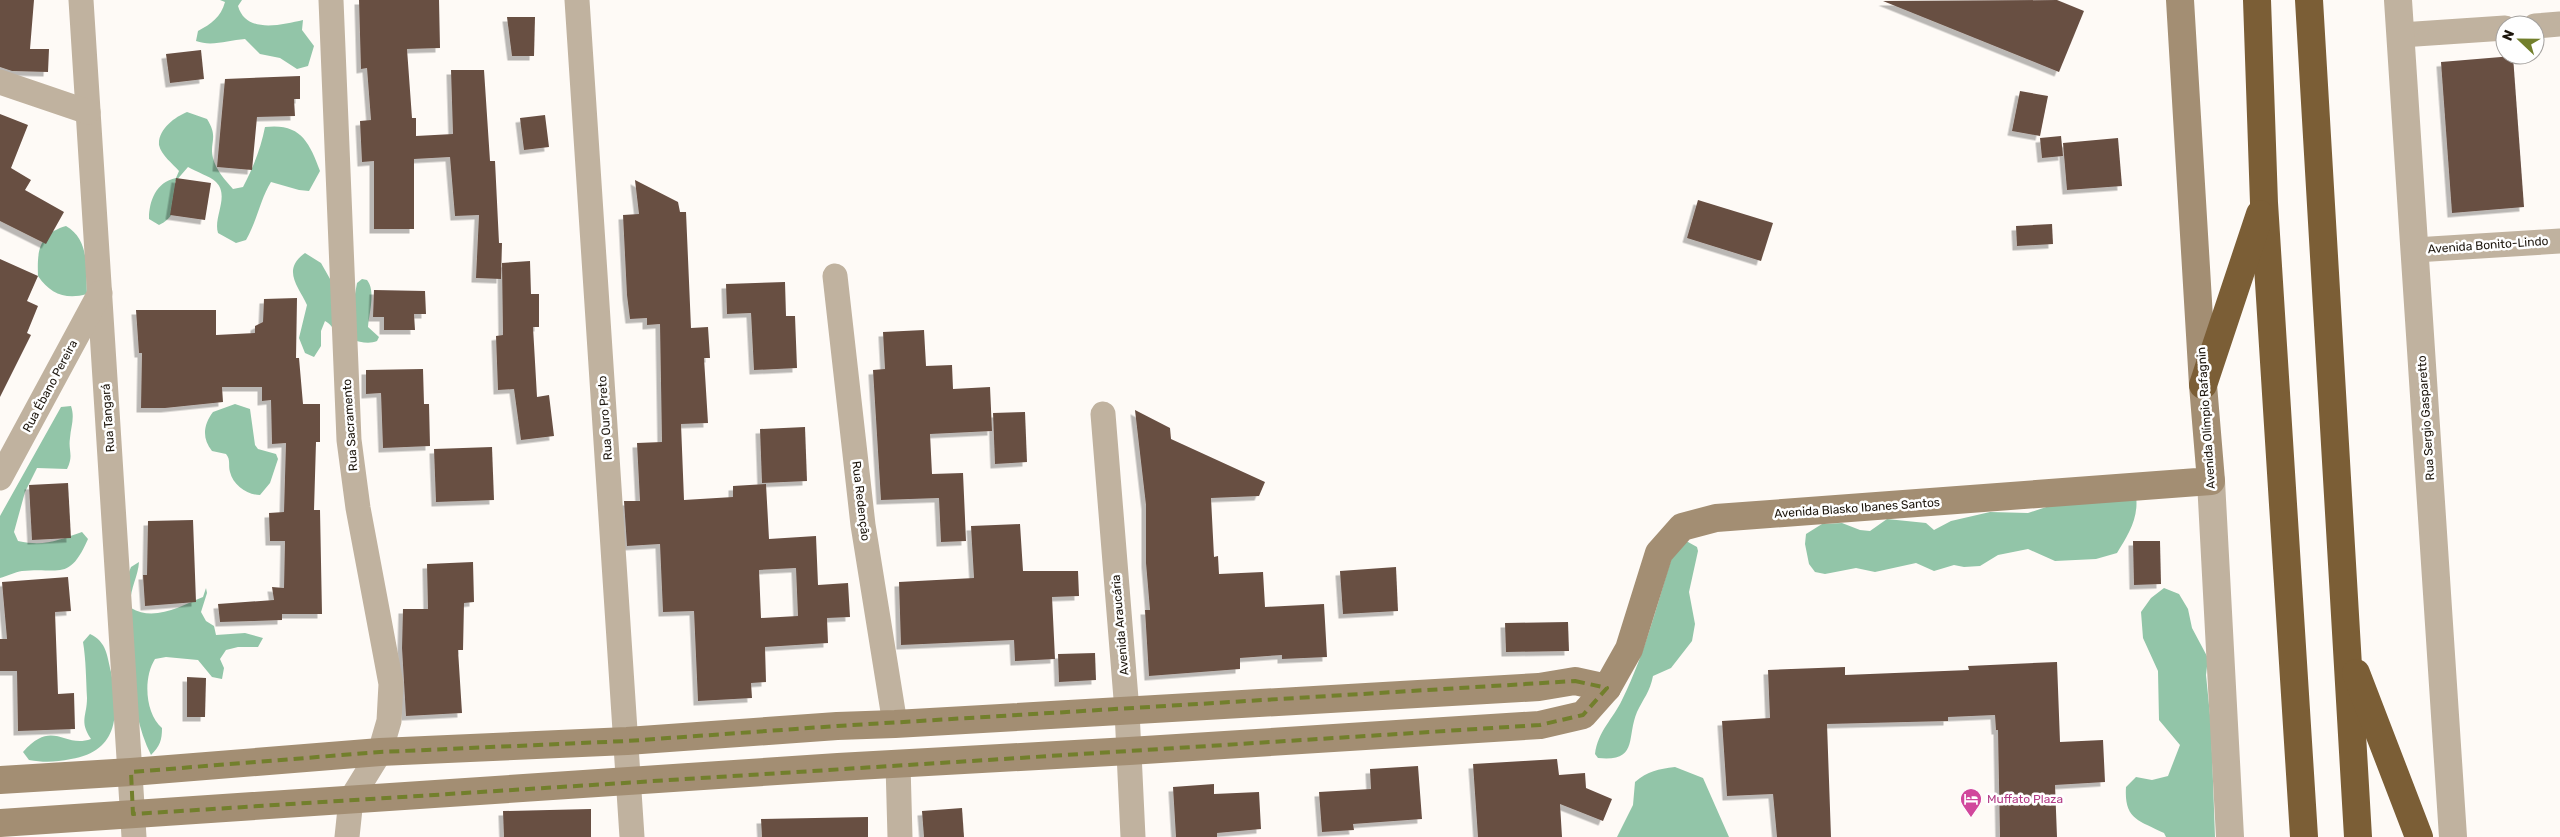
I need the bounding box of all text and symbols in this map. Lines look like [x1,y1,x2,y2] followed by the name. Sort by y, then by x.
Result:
[2495,15,2545,65] north arrow
[2499,27,2518,43] text: N
[2427,234,2549,256] street label: Avenida Bonito-Lindo
[20,338,80,434] street label: Rua Ébano Pereira
[2194,346,2218,490] street label: Avenida Olímpio Rafagnin
[2415,355,2437,481] street label: Rua Sergio Gasparetto
[595,375,615,461] street label: Rua Ouro Preto
[340,378,360,472] street label: Rua Sacramento
[99,383,117,453] street label: Rua Tangará
[849,460,873,542] street label: Rua Redenção
[1774,495,1940,521] street label: Avenida Blasko Ibanes Santos
[1109,574,1131,676] street label: Avenida Araucária
[1959,787,1983,818] hotel icon: Muffato Plaza
[1987,792,2063,806] place label: Muffato Plaza

